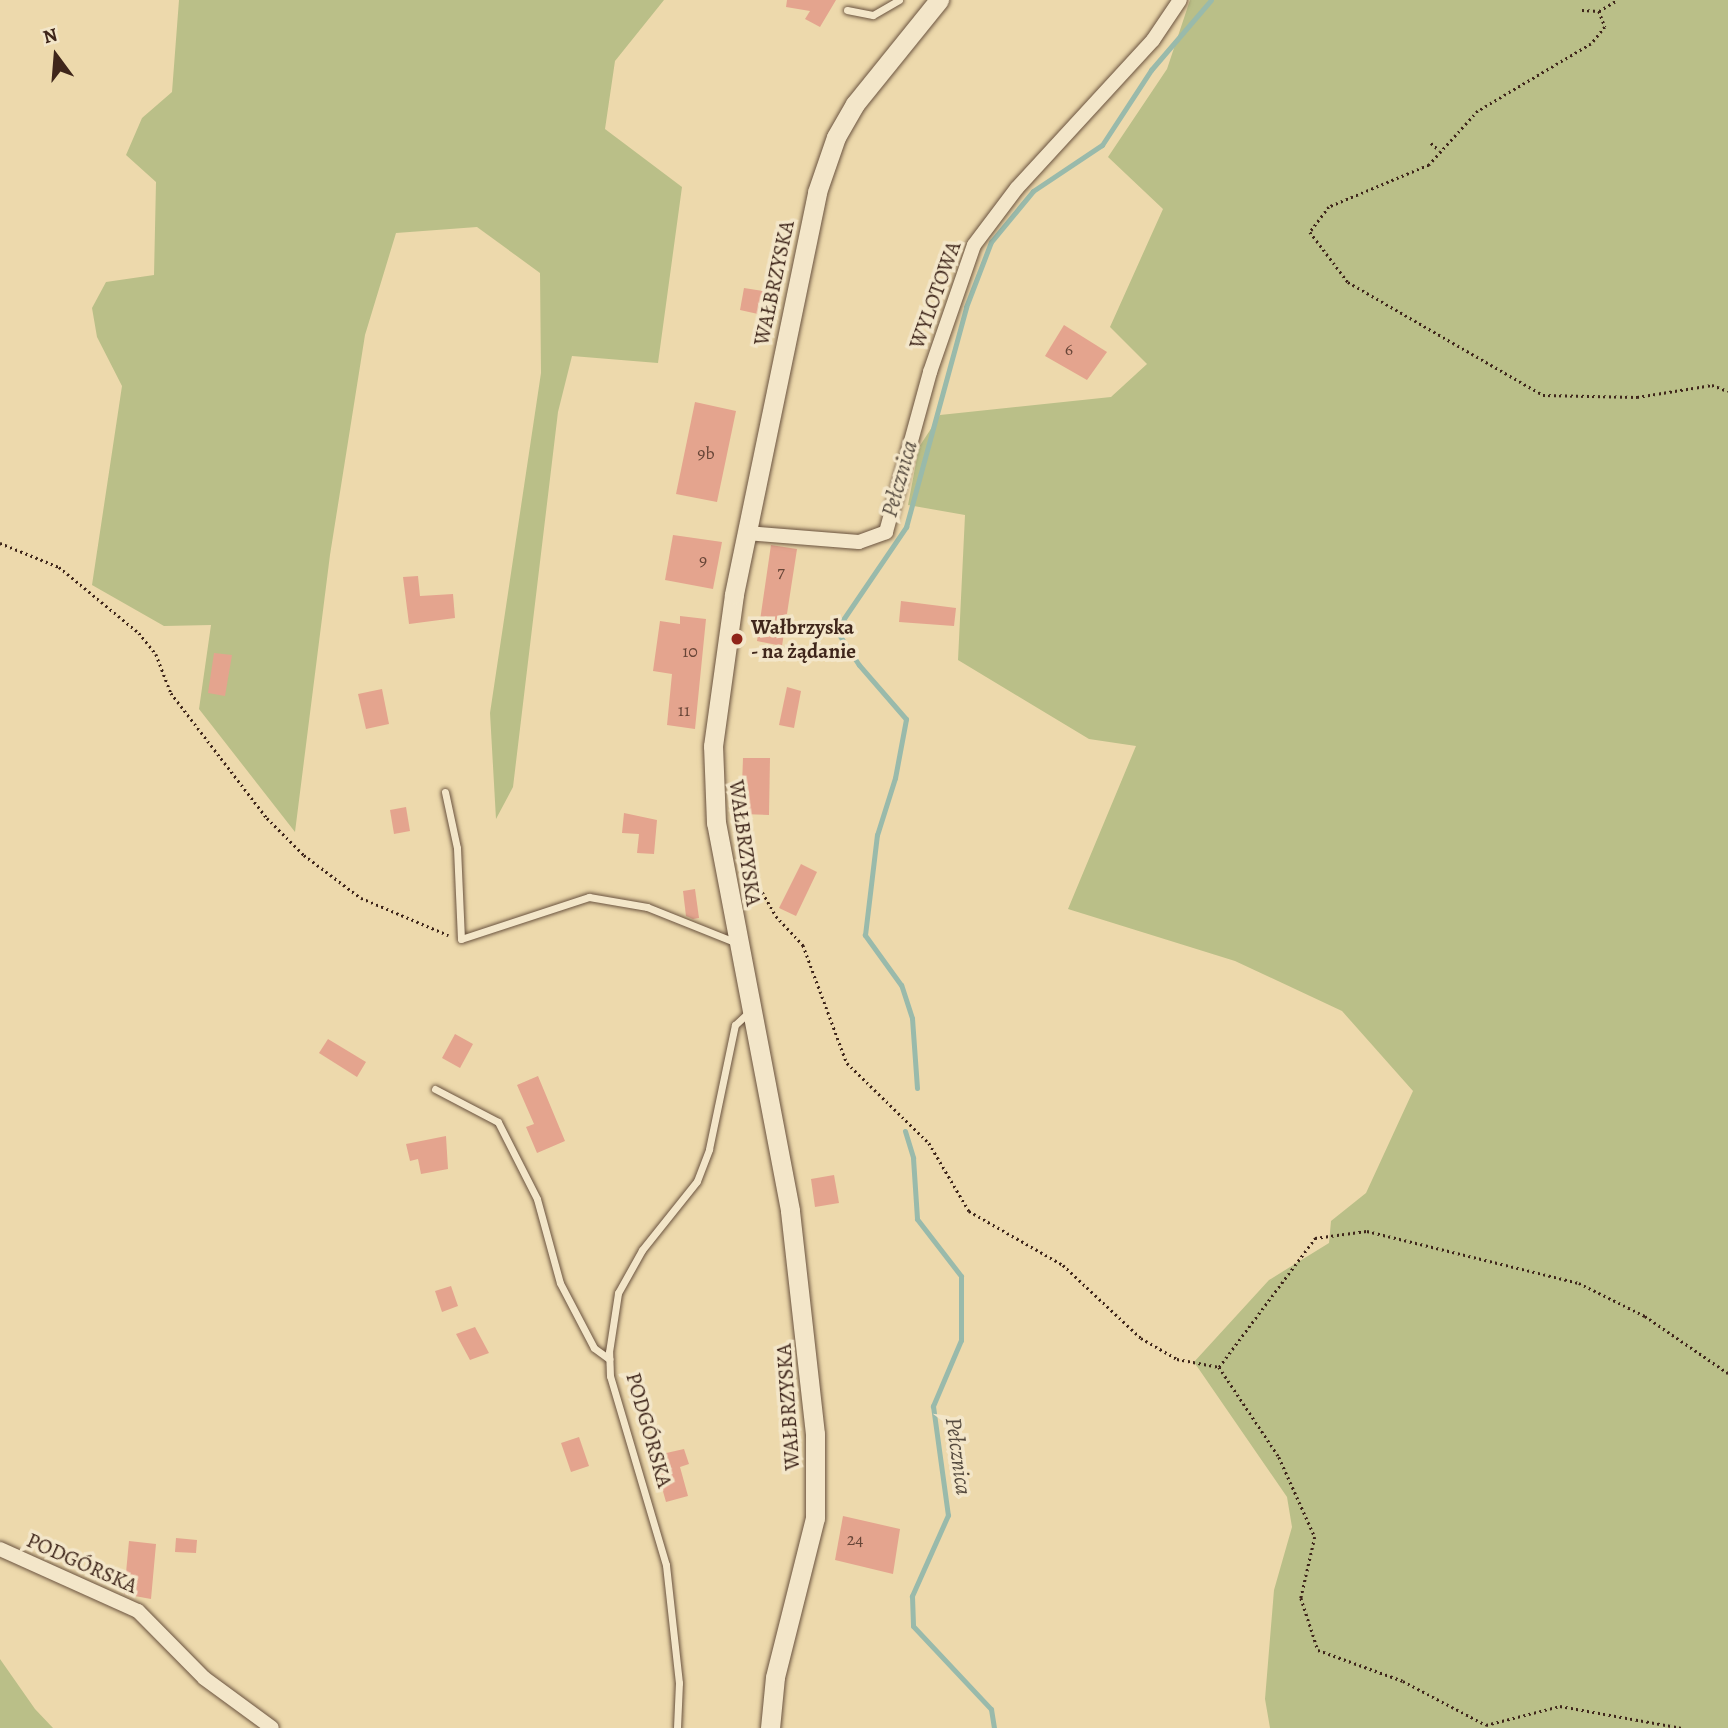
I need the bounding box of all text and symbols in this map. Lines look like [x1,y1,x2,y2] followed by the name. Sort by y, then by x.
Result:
[21,21,91,91] north arrow
[40,21,60,50] text: N
[748,218,800,348] street label: WAŁBRZYSKA
[904,238,966,352] street label: WYLOTOWA
[1065,338,1073,360] house number: 6
[876,438,924,520] water label: Pełcznica
[697,442,715,464] house number: 9b
[699,549,707,571] house number: 9
[777,560,785,582] house number: 7
[751,614,856,664] place label: Wałbrzyska - na żądanie
[729,631,745,647] marker: Wałbrzyska - na żądanie
[682,640,698,662] house number: 10
[678,699,690,721] house number: 11
[724,778,766,908] street label: WAŁBRZYSKA
[771,1343,805,1471] street label: WAŁBRZYSKA
[621,1370,677,1490] street label: PODGÓRSKA
[939,1415,977,1497] water label: Pełcznica
[23,1527,141,1599] street label: PODGÓRSKA
[847,1528,863,1550] house number: 24

